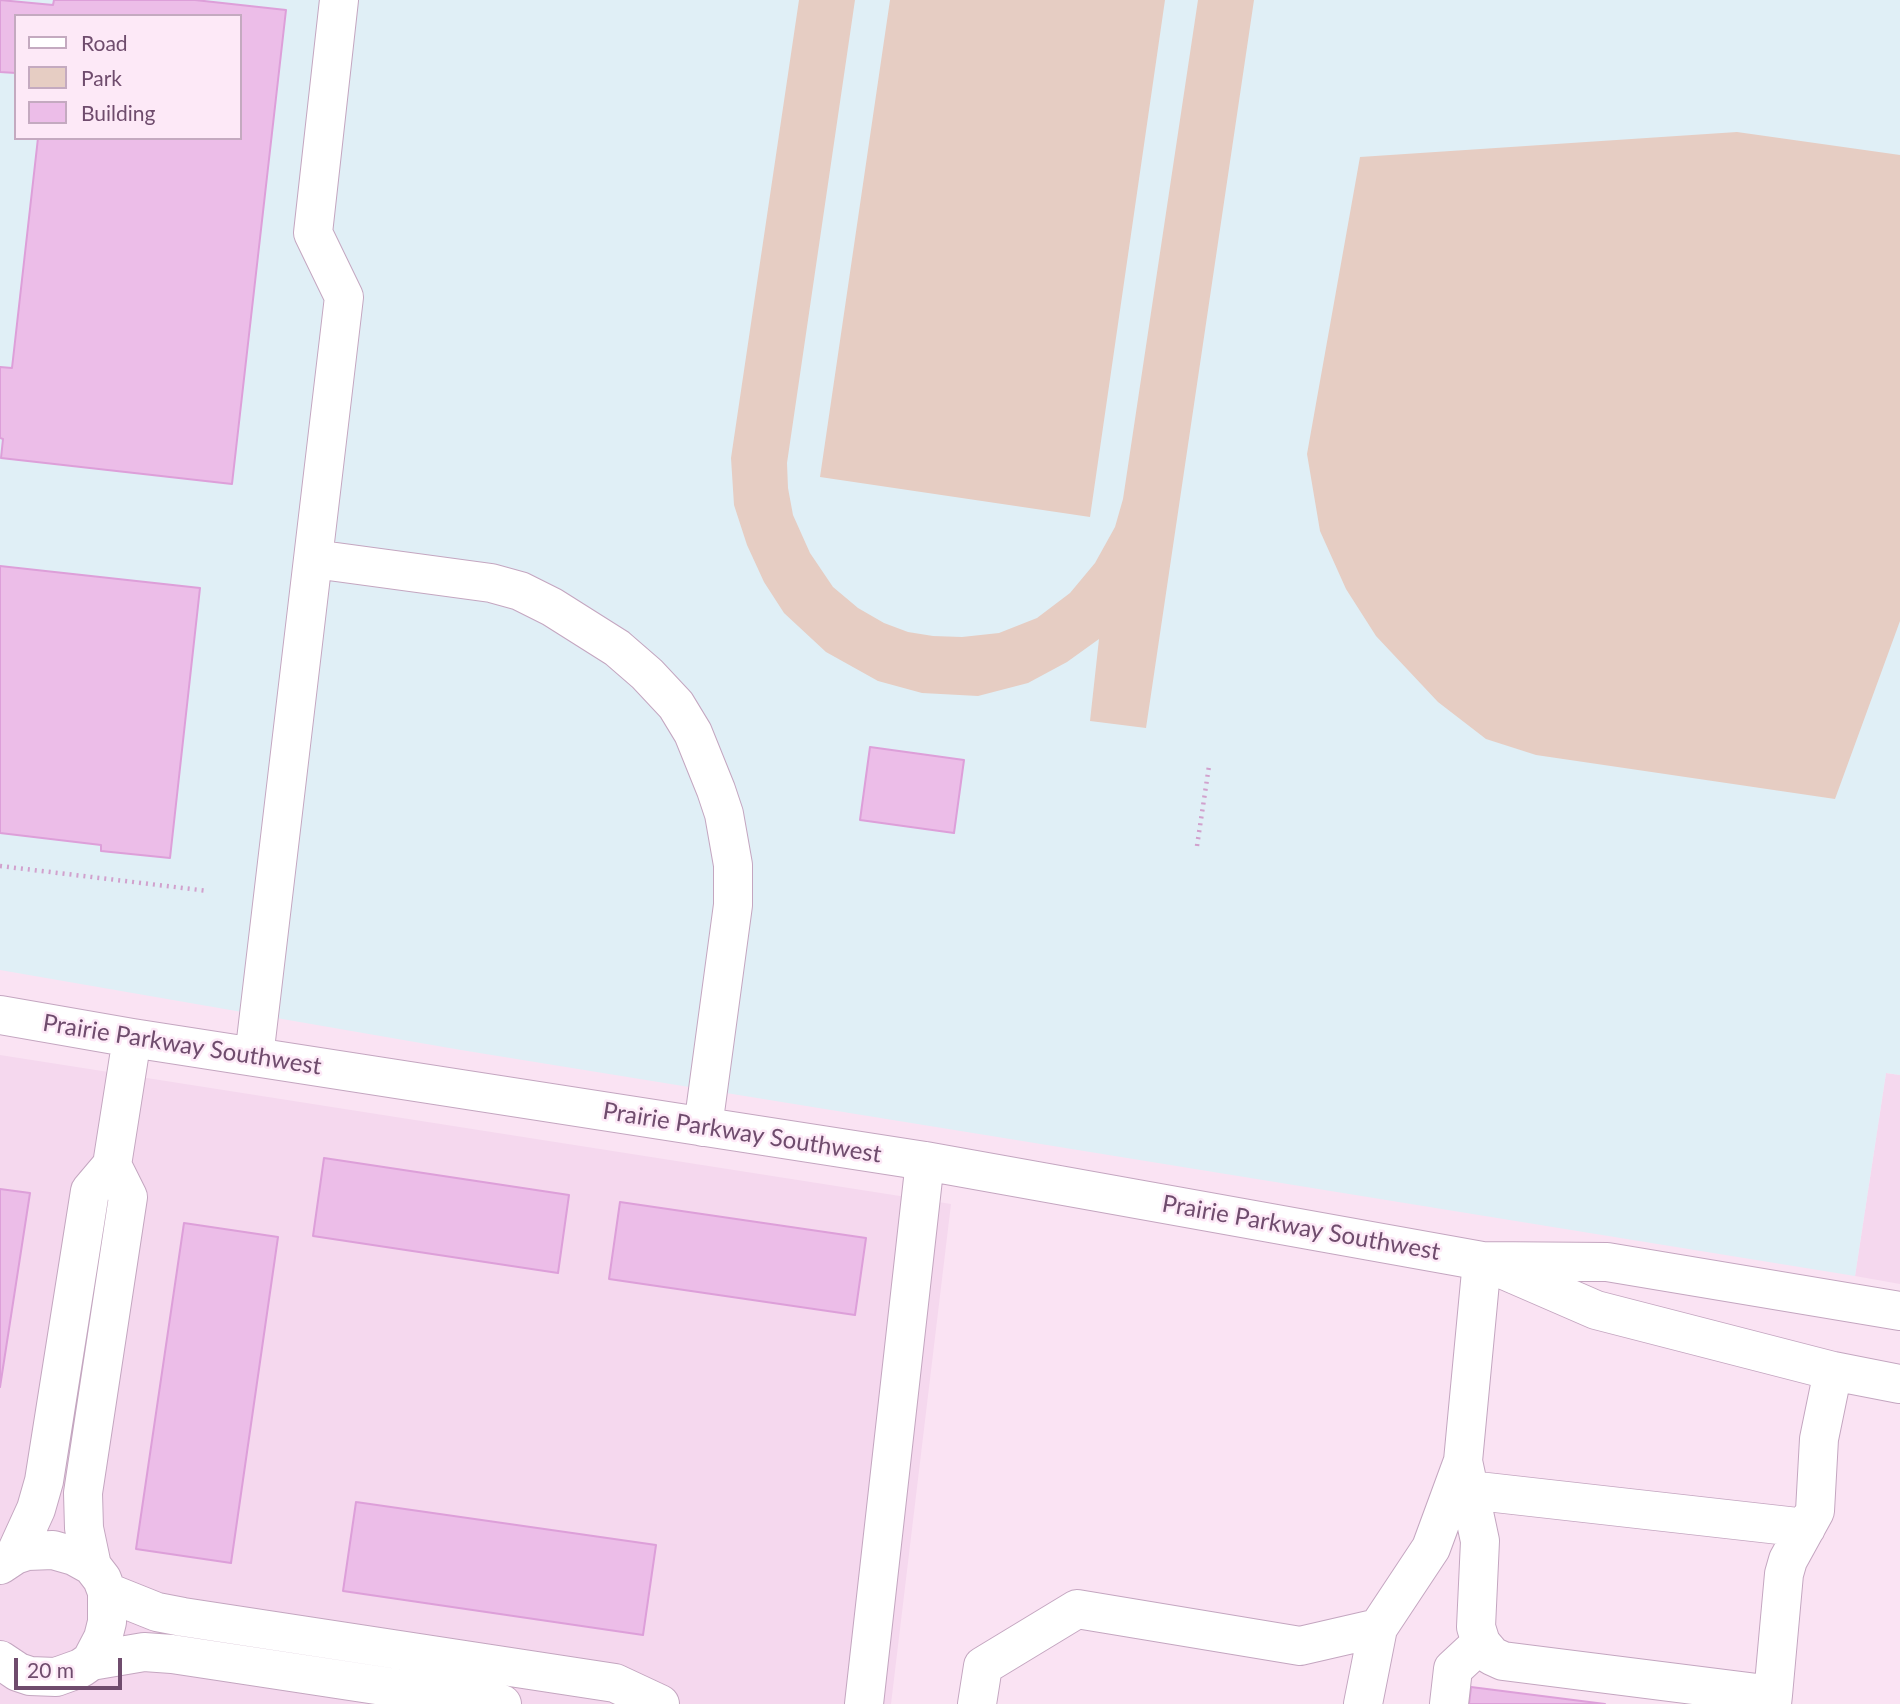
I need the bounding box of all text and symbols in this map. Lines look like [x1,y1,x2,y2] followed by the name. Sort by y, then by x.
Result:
[14,14,242,140] legend
[81,30,128,55] text: Road
[81,65,122,90] text: Park
[81,100,156,125] text: Building
[41,1009,323,1081] street label: Prairie Parkway Southwest
[601,1097,883,1169] street label: Prairie Parkway Southwest
[1160,1189,1442,1267] street label: Prairie Parkway Southwest
[18,1644,126,1688] scale bar
[27,1657,74,1682] text: 20 m

